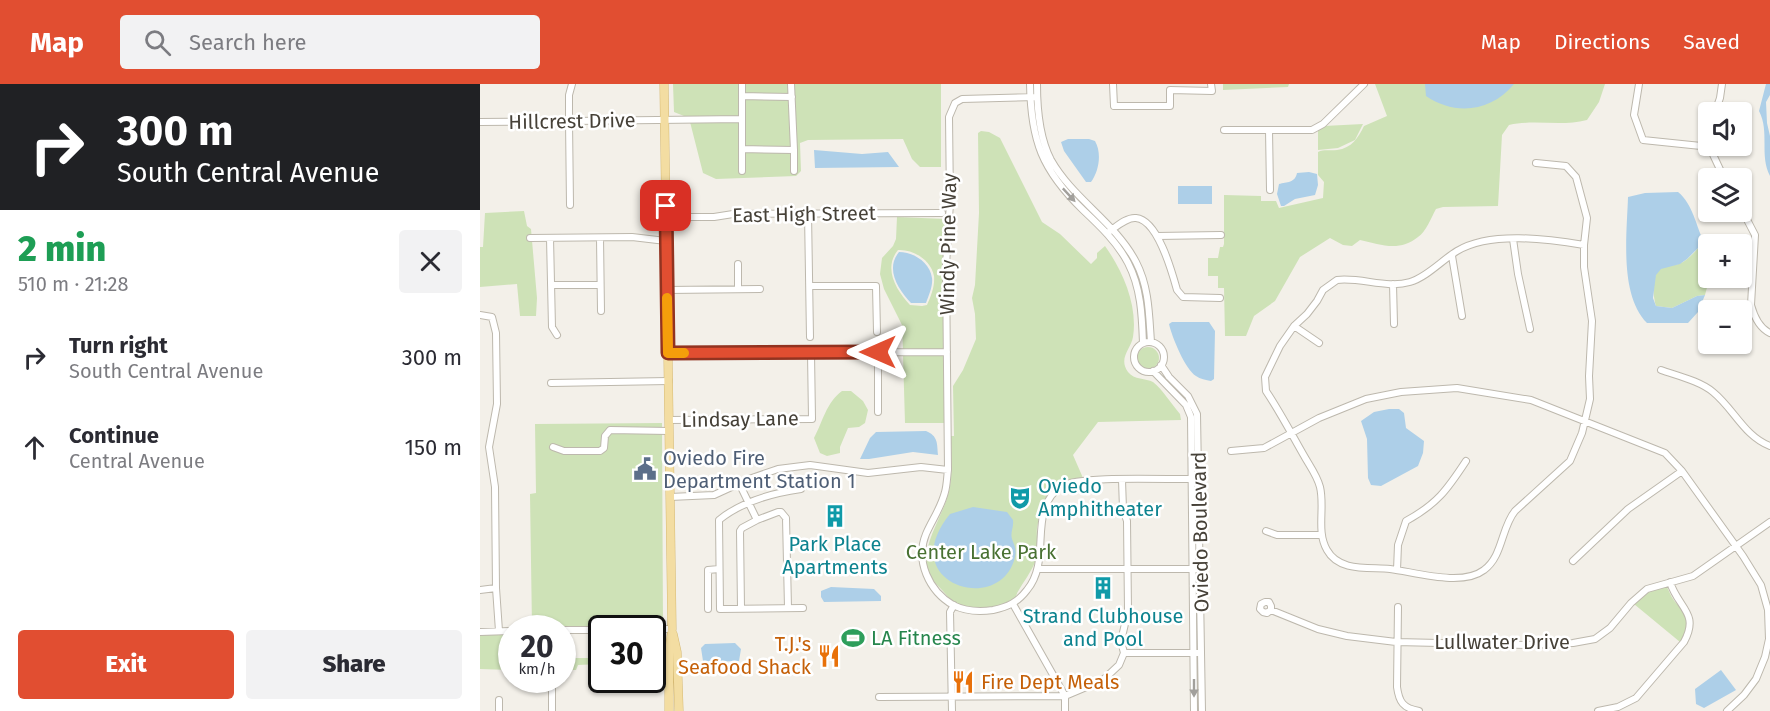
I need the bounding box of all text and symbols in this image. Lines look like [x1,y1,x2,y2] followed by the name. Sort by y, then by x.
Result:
[120,15,540,69] search box
[30,26,84,59] text: Map
[141,26,174,59] icon: search
[189,29,307,56] text: Search here
[1481,29,1521,55] text: Map
[1554,29,1650,55] text: Directions
[1683,29,1740,55] text: Saved
[1698,102,1752,354] map controls
[1698,102,1752,156] button: sound
[117,106,233,156] text: 300 m
[18,108,96,186] icon: right
[508,108,636,134] street label: Hillcrest Drive
[117,157,379,189] text: South Central Avenue
[1698,168,1752,222] button: layers
[935,172,961,315] street label: Windy Pine Way
[640,180,691,231] pin
[1061,188,1075,202] one-way arrow
[649,189,682,222] icon: arrive
[732,201,877,227] street label: East High Street
[18,227,106,271] text: 2 min
[399,230,462,293] button: close
[1698,234,1752,288] button: +
[18,272,128,296] text: 510 m · 21:28
[1698,300,1752,354] button: −
[846,320,910,384] position arrow
[69,332,168,359] text: Turn right
[18,341,51,374] icon: right
[402,344,462,371] text: 300 m
[69,359,263,383] text: South Central Avenue
[681,406,799,432] street label: Lindsay Lane
[69,422,159,449] text: Continue
[18,431,51,464] icon: ahead
[404,434,462,461] text: 150 m
[663,446,856,493] place label: Oviedo Fire Department Station 1
[69,449,205,473] text: Central Avenue
[1187,451,1213,613] street label: Oviedo Boulevard
[632,456,658,482] public building icon: Oviedo Fire Department Station 1
[1038,474,1162,521] place label: Oviedo Amphitheater
[1007,485,1033,511] theatre icon: Oviedo Amphitheater
[822,503,848,529] building icon: Park Place Apartments
[782,532,888,579] place label: Park Place Apartments
[906,540,1057,564] park label: Center Lake Park
[1090,575,1116,601] building icon: Strand Clubhouse and Pool
[1023,604,1183,651] place label: Strand Clubhouse and Pool
[588,615,666,693] speed limit sign: 30
[840,625,866,651] sports icon: LA Fitness
[871,626,961,650] place label: LA Fitness
[520,629,554,665] text: 20
[18,630,234,699] button: Exit
[246,630,462,699] button: Share
[1434,630,1570,654] street label: Lullwater Drive
[678,632,812,679] place label: T.J.'s Seafood Shack
[816,643,842,669] restaurant icon: T.J.'s Seafood Shack
[518,660,556,678] text: km/h
[950,669,976,695] restaurant icon: Fire Dept Meals
[981,670,1119,694] place label: Fire Dept Meals
[1189,678,1199,697] one-way arrow

